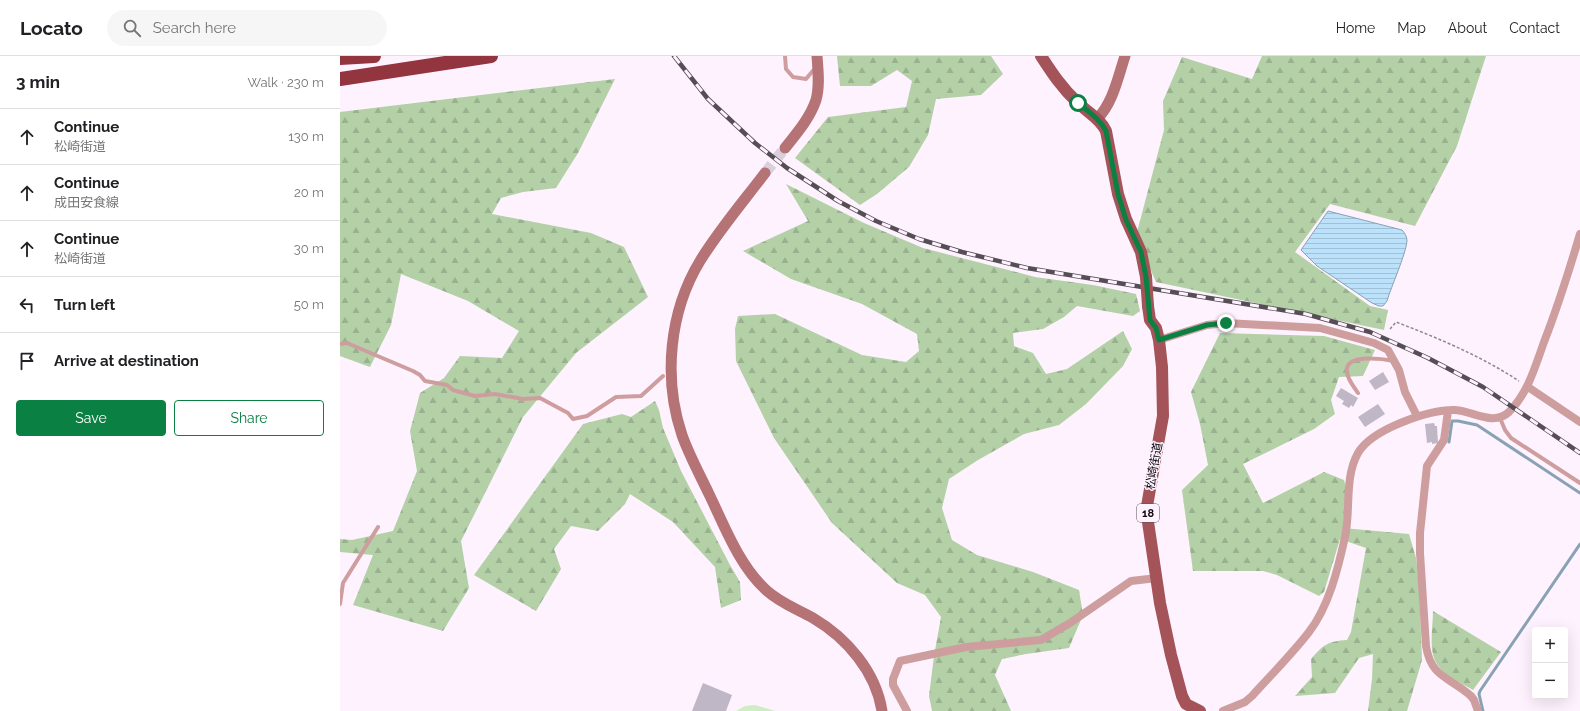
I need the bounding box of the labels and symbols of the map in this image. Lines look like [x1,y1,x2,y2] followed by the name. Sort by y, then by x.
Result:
[1069,94,1087,112] route start
[1217,314,1235,332] route end
[1143,441,1165,491] street label: 松崎街道
[1137,504,1159,522] road number: 18

